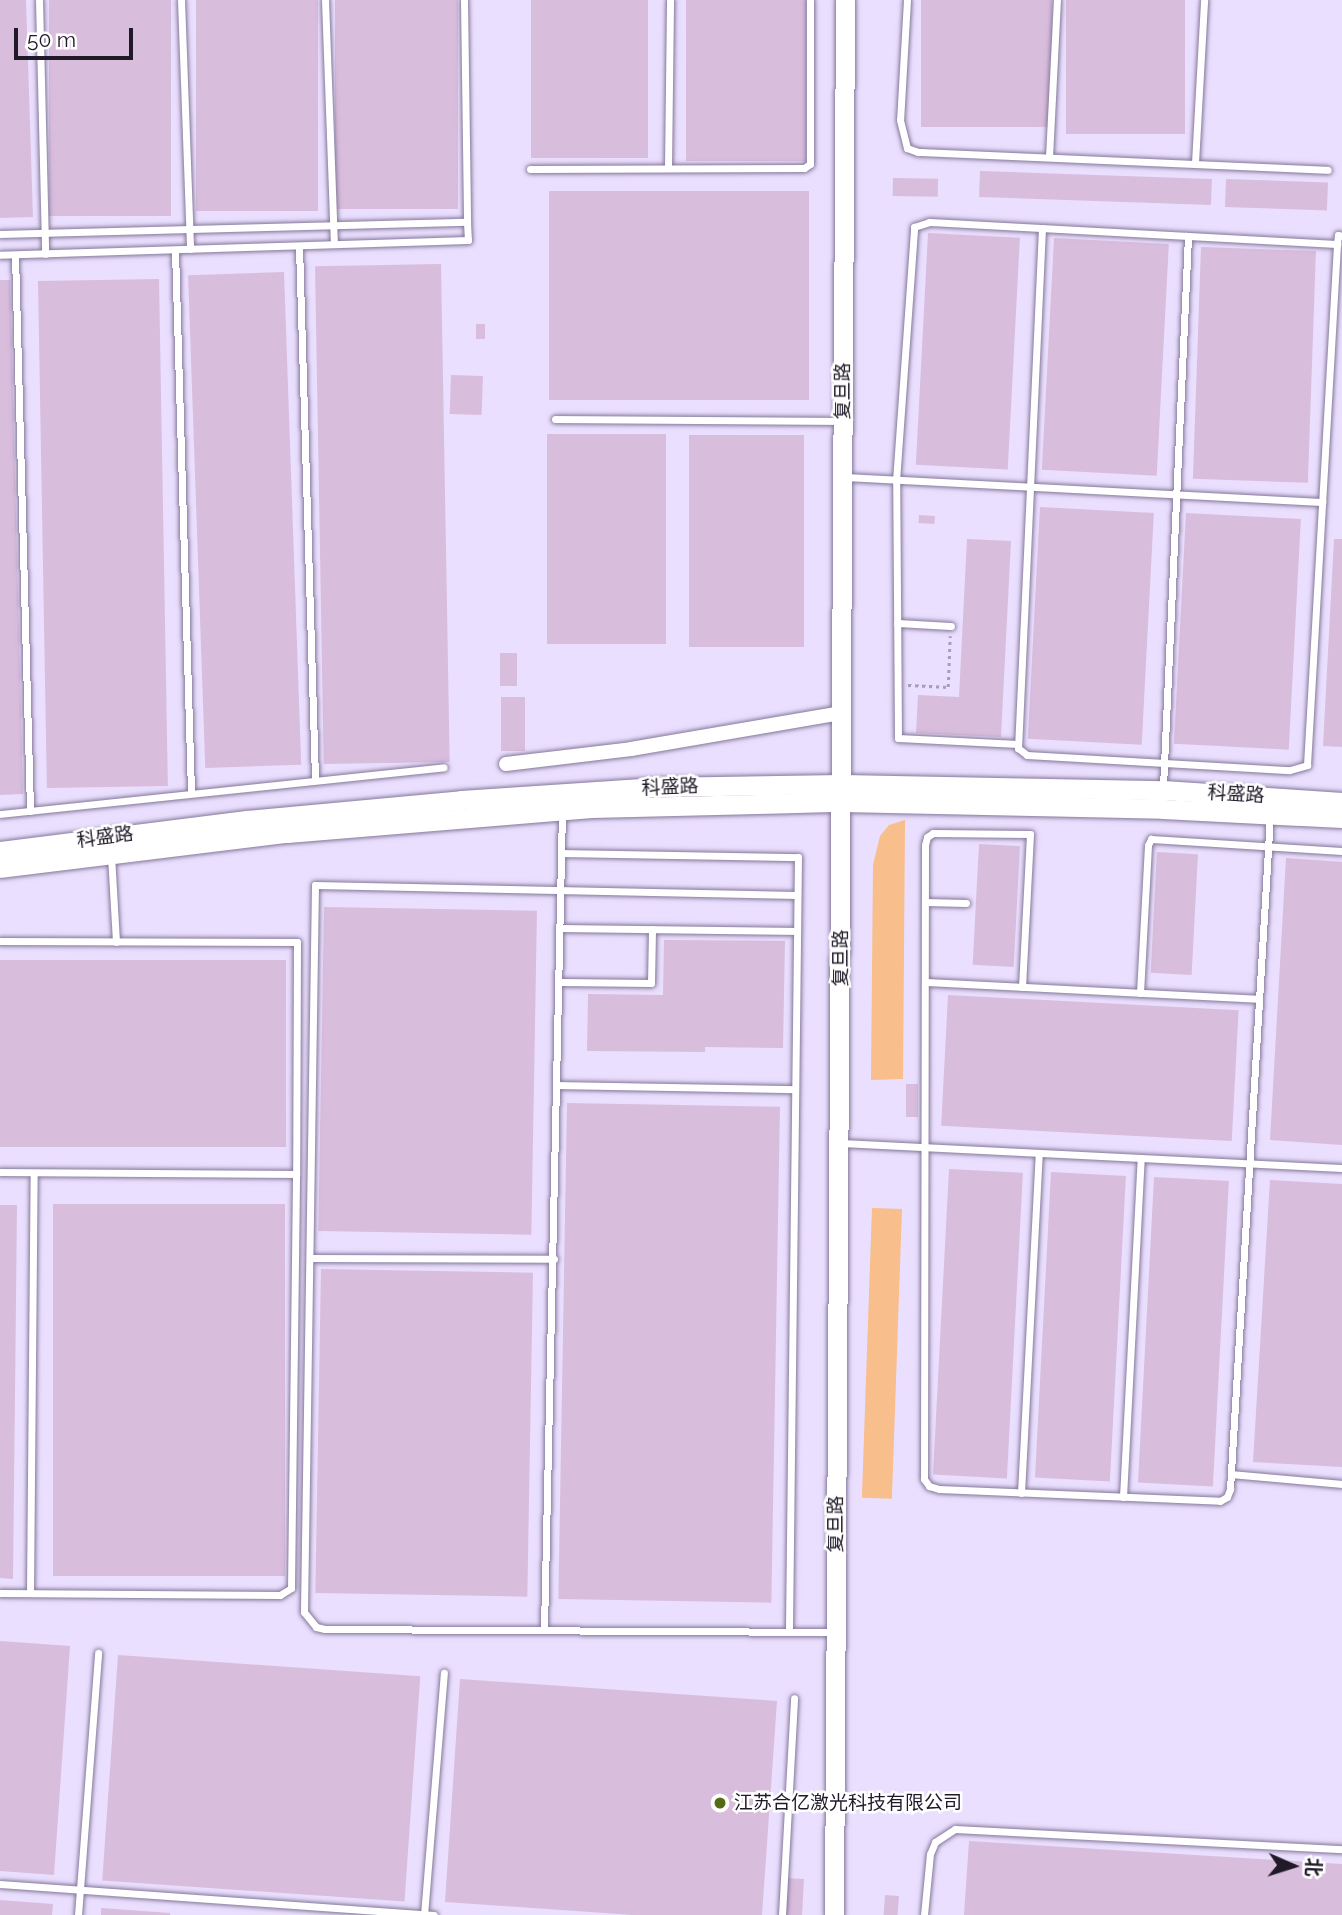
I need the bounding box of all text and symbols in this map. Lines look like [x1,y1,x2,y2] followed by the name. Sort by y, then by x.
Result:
[18,14,136,58] scale bar
[27,27,76,52] text: 50 m
[832,363,854,419] street label: 复旦路
[641,775,699,799] street label: 科盛路
[1207,781,1265,807] street label: 科盛路
[75,822,135,852] street label: 科盛路
[830,930,852,986] street label: 复旦路
[825,1496,847,1552] street label: 复旦路
[734,1792,962,1814] place label: 江苏合亿激光科技有限公司
[712,1795,728,1811] marker: 江苏合亿激光科技有限公司
[1258,1831,1328,1901] north arrow
[1302,1857,1325,1877] text: 北

